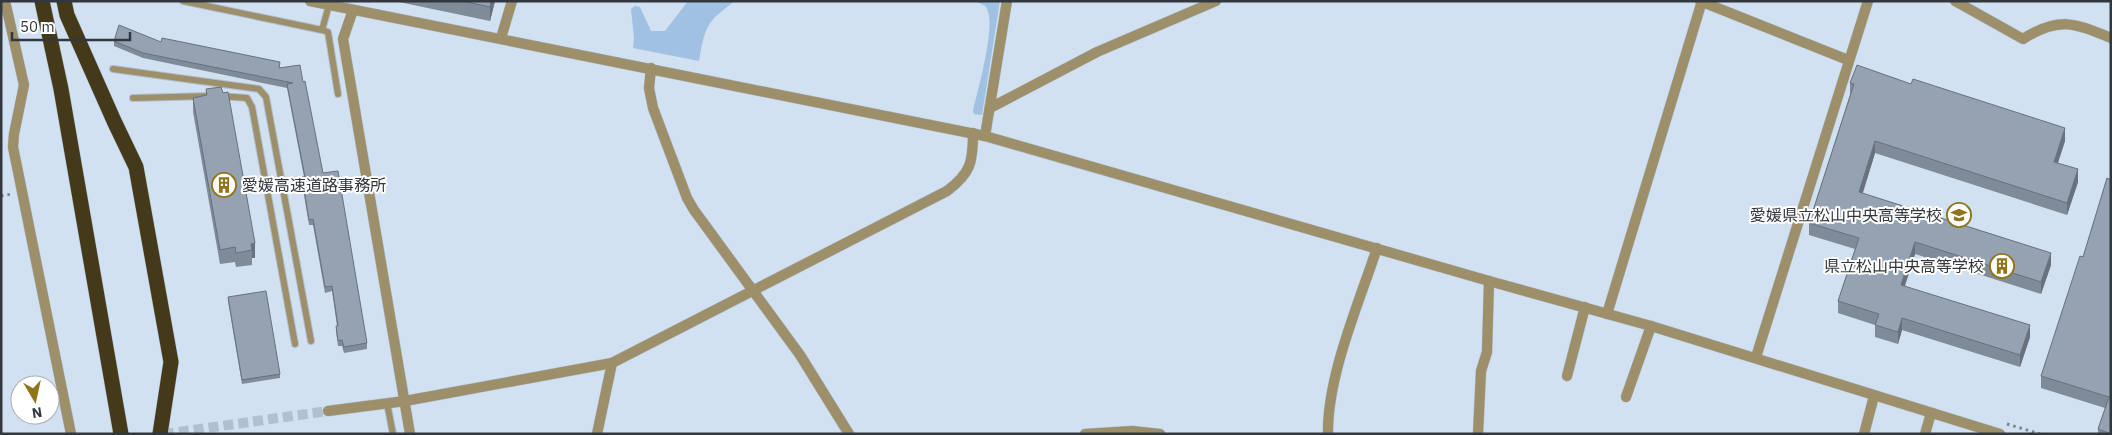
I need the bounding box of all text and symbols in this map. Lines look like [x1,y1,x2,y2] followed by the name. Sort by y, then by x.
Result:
[12,10,130,42] scale bar
[20,17,55,36] text: 50 m
[211,172,237,198] building icon: 愛媛高速道路事務所
[242,175,386,195] place label: 愛媛高速道路事務所
[1946,202,1972,228] school or university icon: 愛媛県立松山中央高等学校
[1750,205,1942,225] place label: 愛媛県立松山中央高等学校
[1989,253,2015,279] building icon: 県立松山中央高等学校
[1824,256,1984,276] place label: 県立松山中央高等学校
[10,375,60,425] north arrow
[31,403,43,423] text: N

